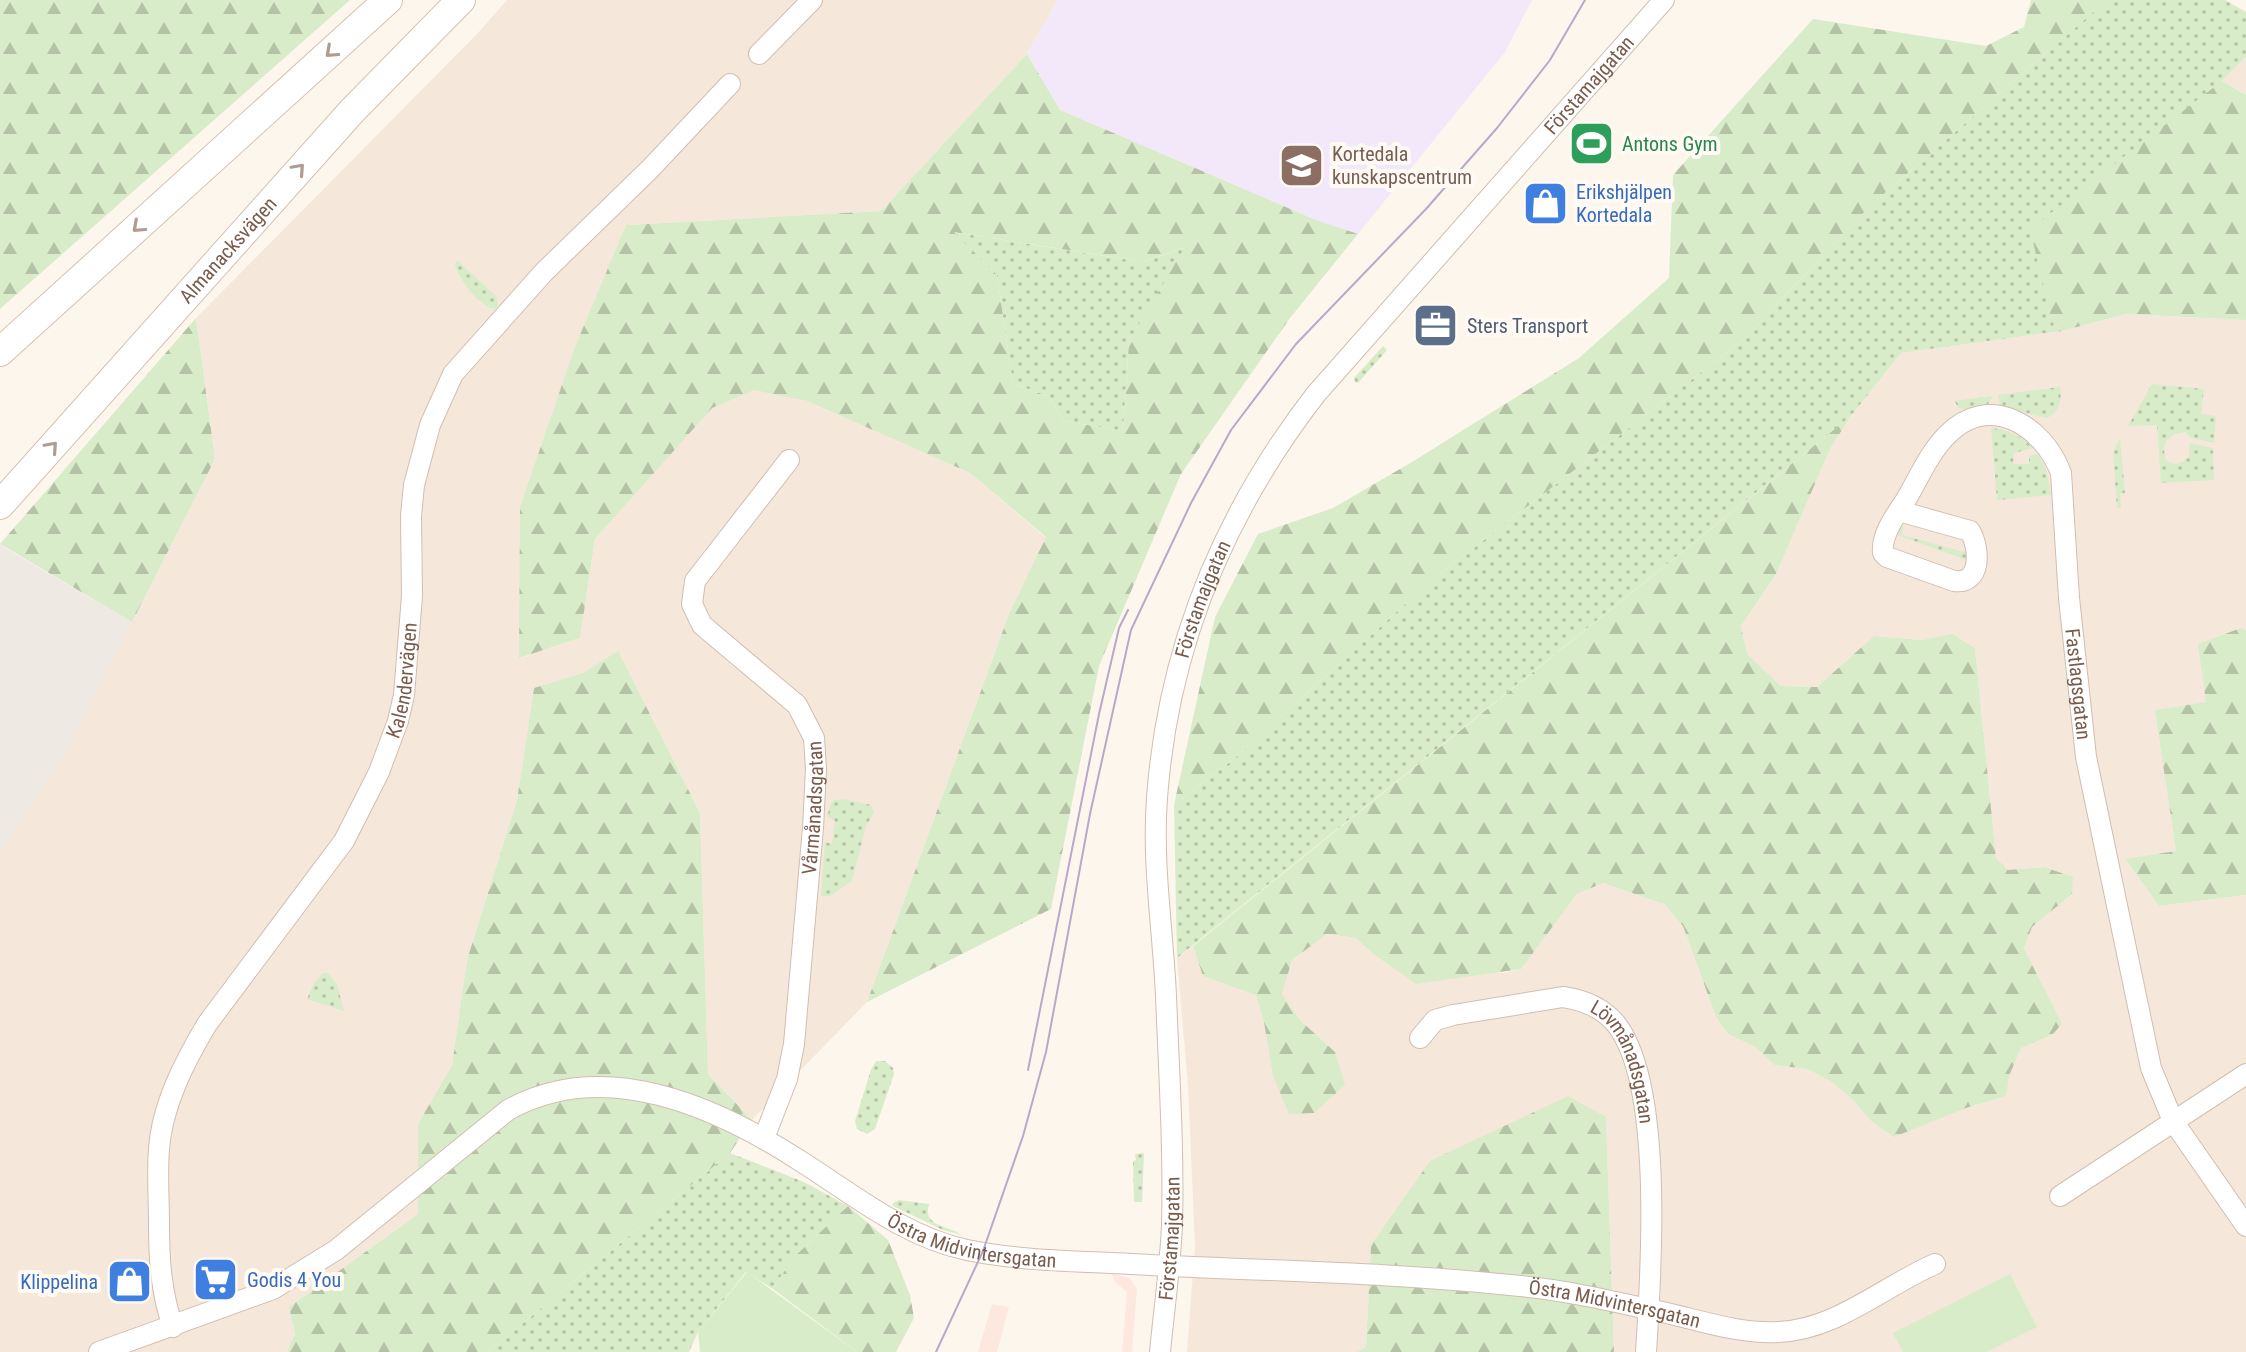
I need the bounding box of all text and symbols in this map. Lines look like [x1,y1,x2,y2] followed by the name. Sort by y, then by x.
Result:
[1539,31,1639,139] street label: Förstamajgatan
[325,43,340,57] one-way arrow
[1567,120,1615,168] sports icon: Antons Gym
[1622,132,1718,156] place label: Antons Gym
[1277,141,1325,189] school or university icon: Kortedala kunskapscentrum
[1332,142,1472,189] place label: Kortedala kunskapscentrum
[290,164,304,179] one-way arrow
[1521,179,1569,227] shop icon: Erikshjälpen Kortedala
[1576,180,1672,227] place label: Erikshjälpen Kortedala
[174,192,282,308] street label: Almanacksvägen
[132,217,147,231] one-way arrow
[1412,302,1460,350] office icon: Sters Transport
[1467,314,1588,338] place label: Sters Transport
[43,442,57,456] one-way arrow
[1170,536,1236,661] street label: Förstamajgatan
[381,622,422,741] street label: Kalendervägen
[2060,627,2096,741] street label: Fastlagsgatan
[797,740,828,876] street label: Vårmånadsgatan
[1586,995,1659,1125] street label: Lövmånadsgatan
[1154,1177,1184,1302] street label: Förstamajgatan
[883,1208,1057,1272] street label: Östra Midvintersgatan
[192,1256,240,1304] supermarket icon: Godis 4 You
[105,1258,153,1306] shop icon: Klippelina
[247,1268,341,1292] place label: Godis 4 You
[20,1270,98,1294] place label: Klippelina
[1527,1275,1703,1333] street label: Östra Midvintersgatan

